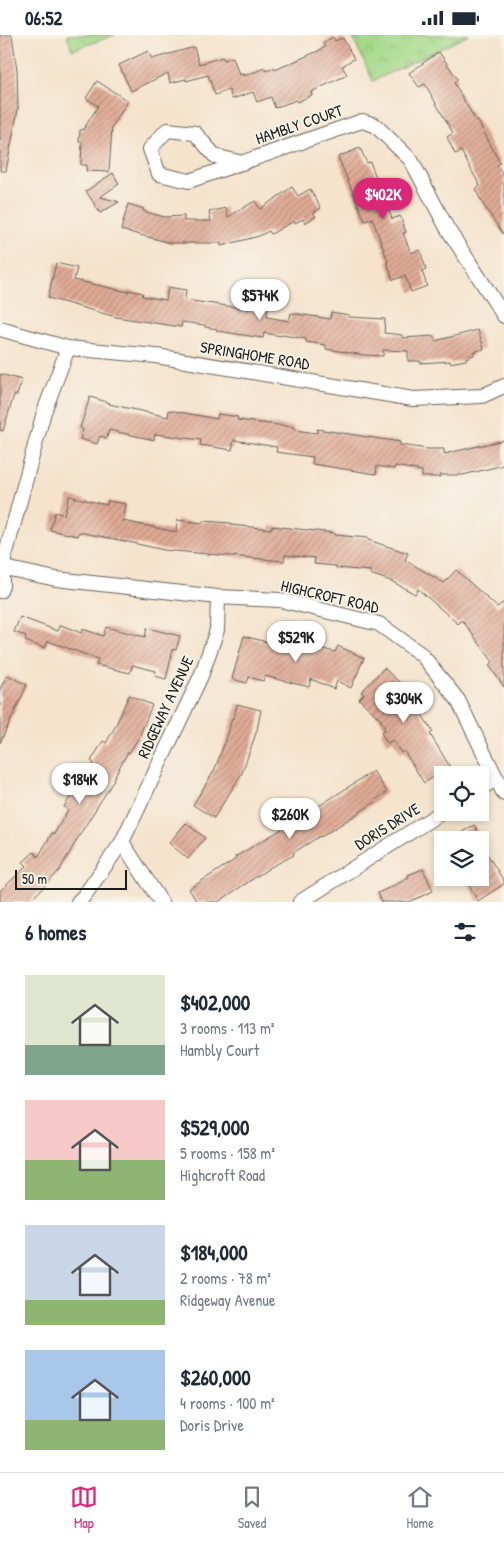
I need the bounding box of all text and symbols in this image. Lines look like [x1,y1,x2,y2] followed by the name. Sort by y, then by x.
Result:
[25,5,62,31] text: 06:52
[252,99,346,149] street label: HAMBLY COURT
[348,177,418,220] pin: $402K
[364,183,402,205] text: $402K
[225,279,295,321] pin: $574K
[241,284,279,306] text: $574K
[199,335,312,375] street label: SPRINGHOME ROAD
[279,574,382,618] street label: HIGHCROFT ROAD
[261,621,331,663] pin: $529K
[278,626,314,648] text: $529K
[132,652,198,762] street label: RIDGEWAY AVENUE
[369,681,439,724] pin: $304K
[386,687,422,709] text: $304K
[45,763,115,805] pin: $184K
[434,766,489,886] map controls
[434,766,489,821] button: locate
[62,768,98,790] text: $184K
[255,797,325,840] pin: $260K
[350,797,424,855] street label: DORIS DRIVE
[271,803,309,825] text: $260K
[434,831,489,886] button: layers
[15,867,128,890] scale bar
[22,869,47,888] text: 50 m
[25,918,86,947] text: 6 homes
[451,918,479,946] icon: filters
[180,988,250,1017] text: $402,000
[65,995,125,1055] icon: home
[180,1017,275,1039] text: 3 rooms · 113 m²
[180,1039,259,1061] text: Hambly Court
[180,1113,250,1142] text: $529,000
[65,1120,125,1180] icon: home
[180,1142,275,1164] text: 5 rooms · 158 m²
[180,1164,265,1186] text: Highcroft Road
[180,1238,248,1267] text: $184,000
[65,1245,125,1305] icon: home
[180,1267,271,1289] text: 2 rooms · 78 m²
[180,1289,275,1311] text: Ridgeway Avenue
[180,1363,251,1392] text: $260,000
[65,1370,125,1430] icon: home
[180,1392,275,1414] text: 4 rooms · 100 m²
[180,1414,244,1436] text: Doris Drive
[70,1483,98,1532] tab: Map
[238,1483,266,1532] tab: Saved
[406,1483,434,1532] tab: Home

